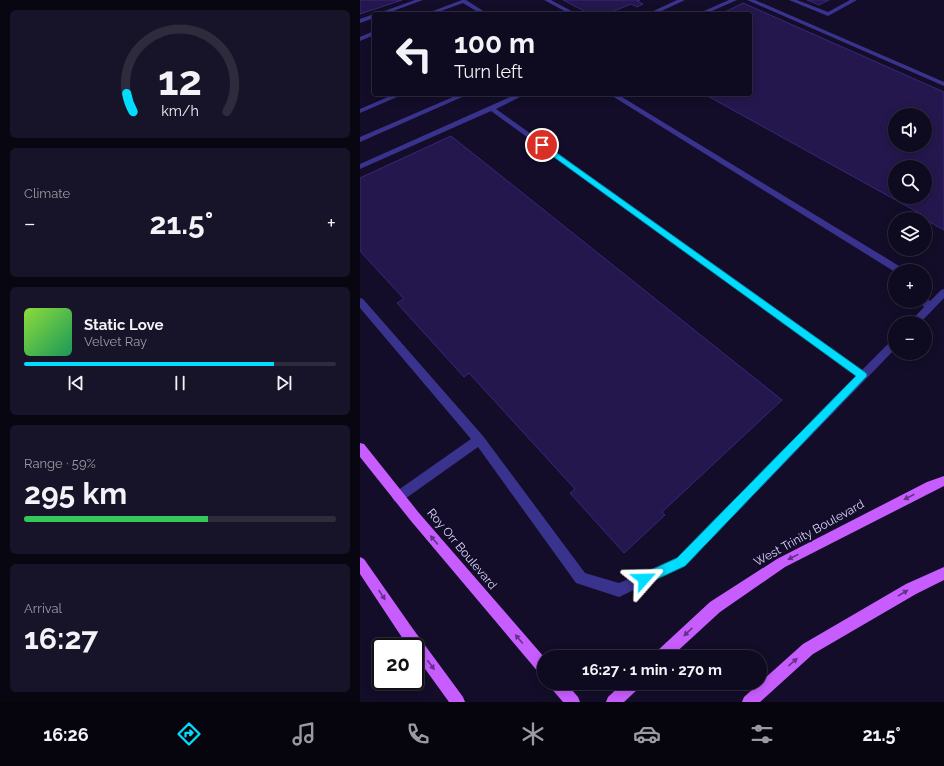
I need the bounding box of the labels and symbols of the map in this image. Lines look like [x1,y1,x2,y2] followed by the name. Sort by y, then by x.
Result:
[525,128,559,162] pin
[903,494,914,500] one-way arrow
[751,497,867,569] street label: West Trinity Boulevard
[424,506,500,592] street label: Roy Orr Boulevard
[430,534,439,545] one-way arrow
[787,553,799,560] one-way arrow
[623,558,665,600] position arrow
[378,590,386,600] one-way arrow
[897,590,909,597] one-way arrow
[683,627,693,637] one-way arrow
[514,633,523,644] one-way arrow
[372,638,424,690] speed limit sign: 20
[789,658,798,667] one-way arrow
[427,659,436,670] one-way arrow

